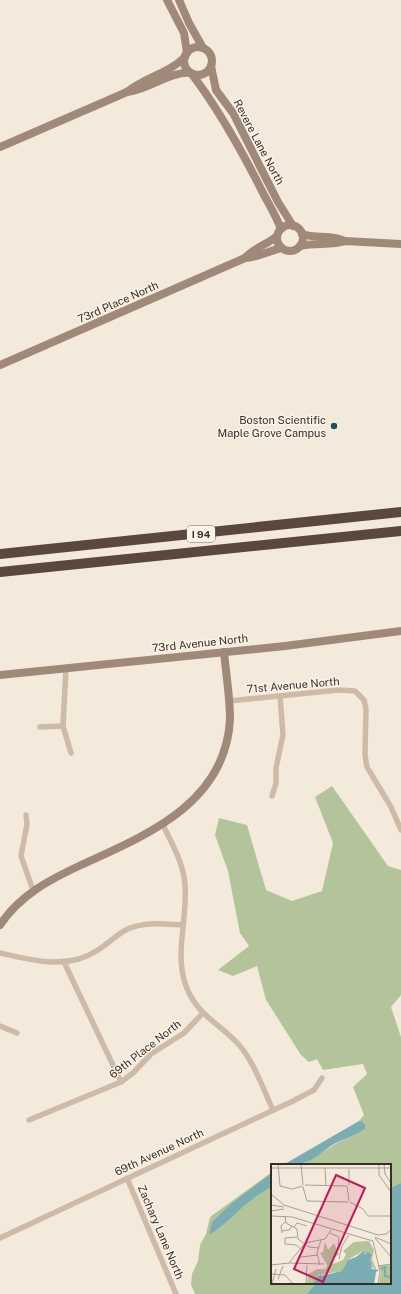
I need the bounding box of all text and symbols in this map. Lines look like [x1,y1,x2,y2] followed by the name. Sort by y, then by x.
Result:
[231,97,287,187] street label: Revere Lane North
[76,279,160,325] street label: 73rd Place North
[218,414,326,439] place label: Boston Scientific Maple Grove Campus
[329,421,339,431] marker: Boston Scientific Maple Grove Campus
[187,526,215,542] road number: I 94
[151,632,249,654] street label: 73rd Avenue North
[246,675,340,695] street label: 71st Avenue North
[107,1017,183,1081] street label: 69th Place North
[113,1126,205,1178] street label: 69th Avenue North
[271,1164,391,1284] inset map
[136,1183,186,1281] street label: Zachary Lane North

